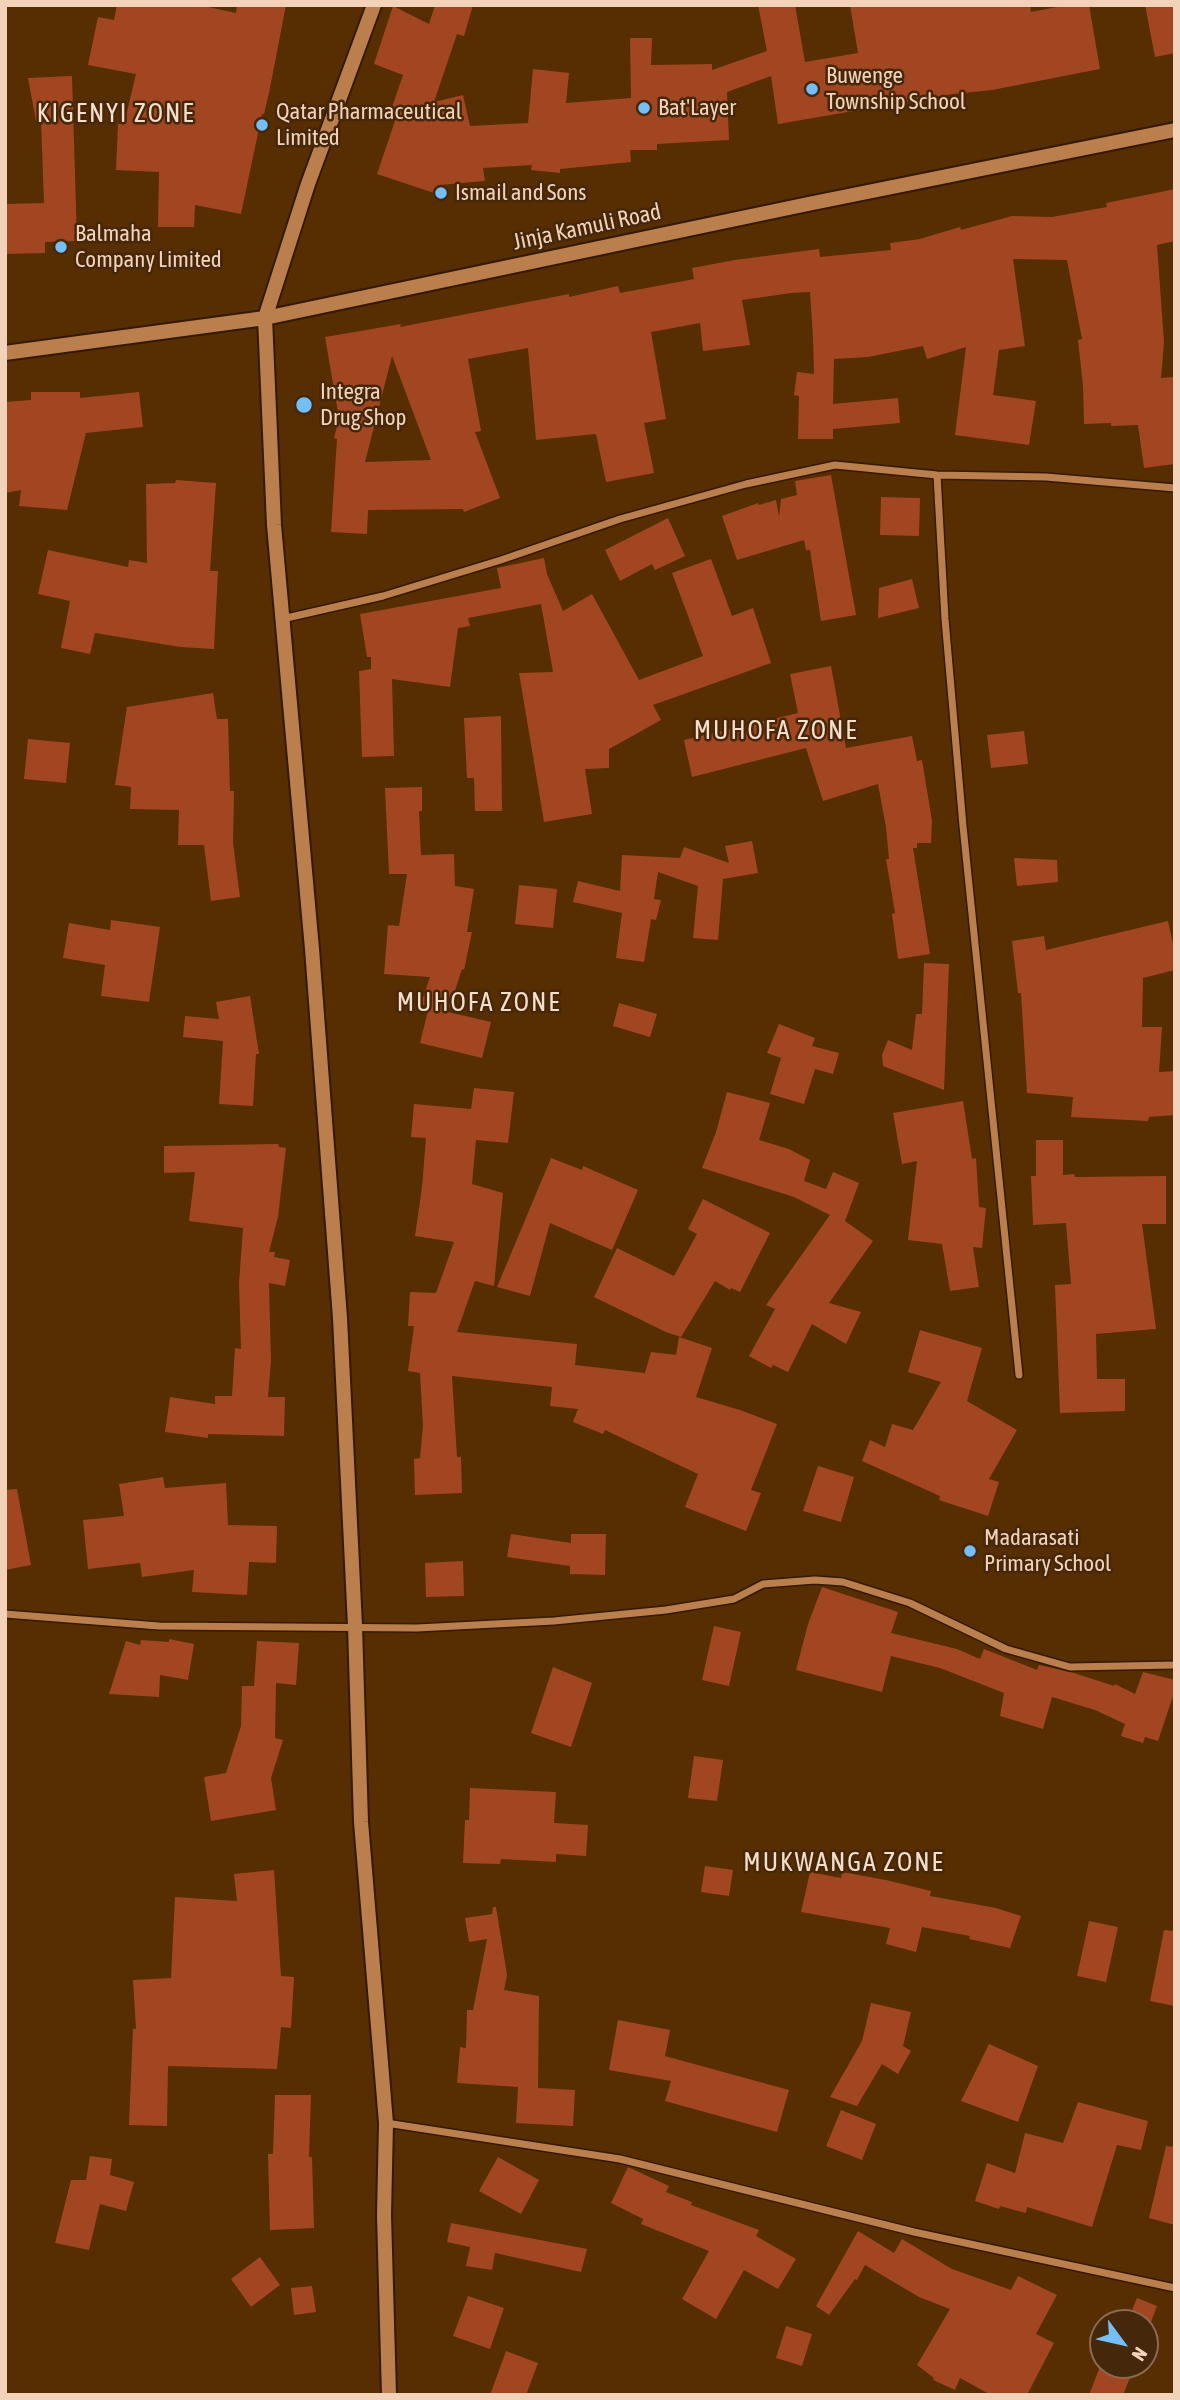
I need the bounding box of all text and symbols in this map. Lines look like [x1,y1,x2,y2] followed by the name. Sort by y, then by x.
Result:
[826,62,966,116] place label: Buwenge Township School
[804,81,820,97] marker: Buwenge Township School
[658,94,736,122] place label: Bat'Layer
[38,98,194,130] district label: KIGENYI ZONE
[276,98,462,152] place label: Qatar Pharmaceutical Limited
[636,100,652,116] marker: Bat'Layer
[254,117,270,133] marker: Qatar Pharmaceutical Limited
[455,179,586,207] place label: Ismail and Sons
[433,185,449,201] marker: Ismail and Sons
[510,198,664,256] street label: Jinja Kamuli Road
[75,220,222,274] place label: Balmaha Company Limited
[53,239,69,255] marker: Balmaha Company Limited
[320,378,406,432] place label: Integra Drug Shop
[294,395,314,415] marker: Integra Drug Shop
[695,715,857,747] district label: MUHOFA ZONE
[398,987,560,1019] district label: MUHOFA ZONE
[984,1524,1111,1578] place label: Madarasati Primary School
[962,1543,978,1559] marker: Madarasati Primary School
[745,1847,943,1879] district label: MUKWANGA ZONE
[1089,2309,1159,2379] north arrow
[1128,2344,1152,2365] text: N

